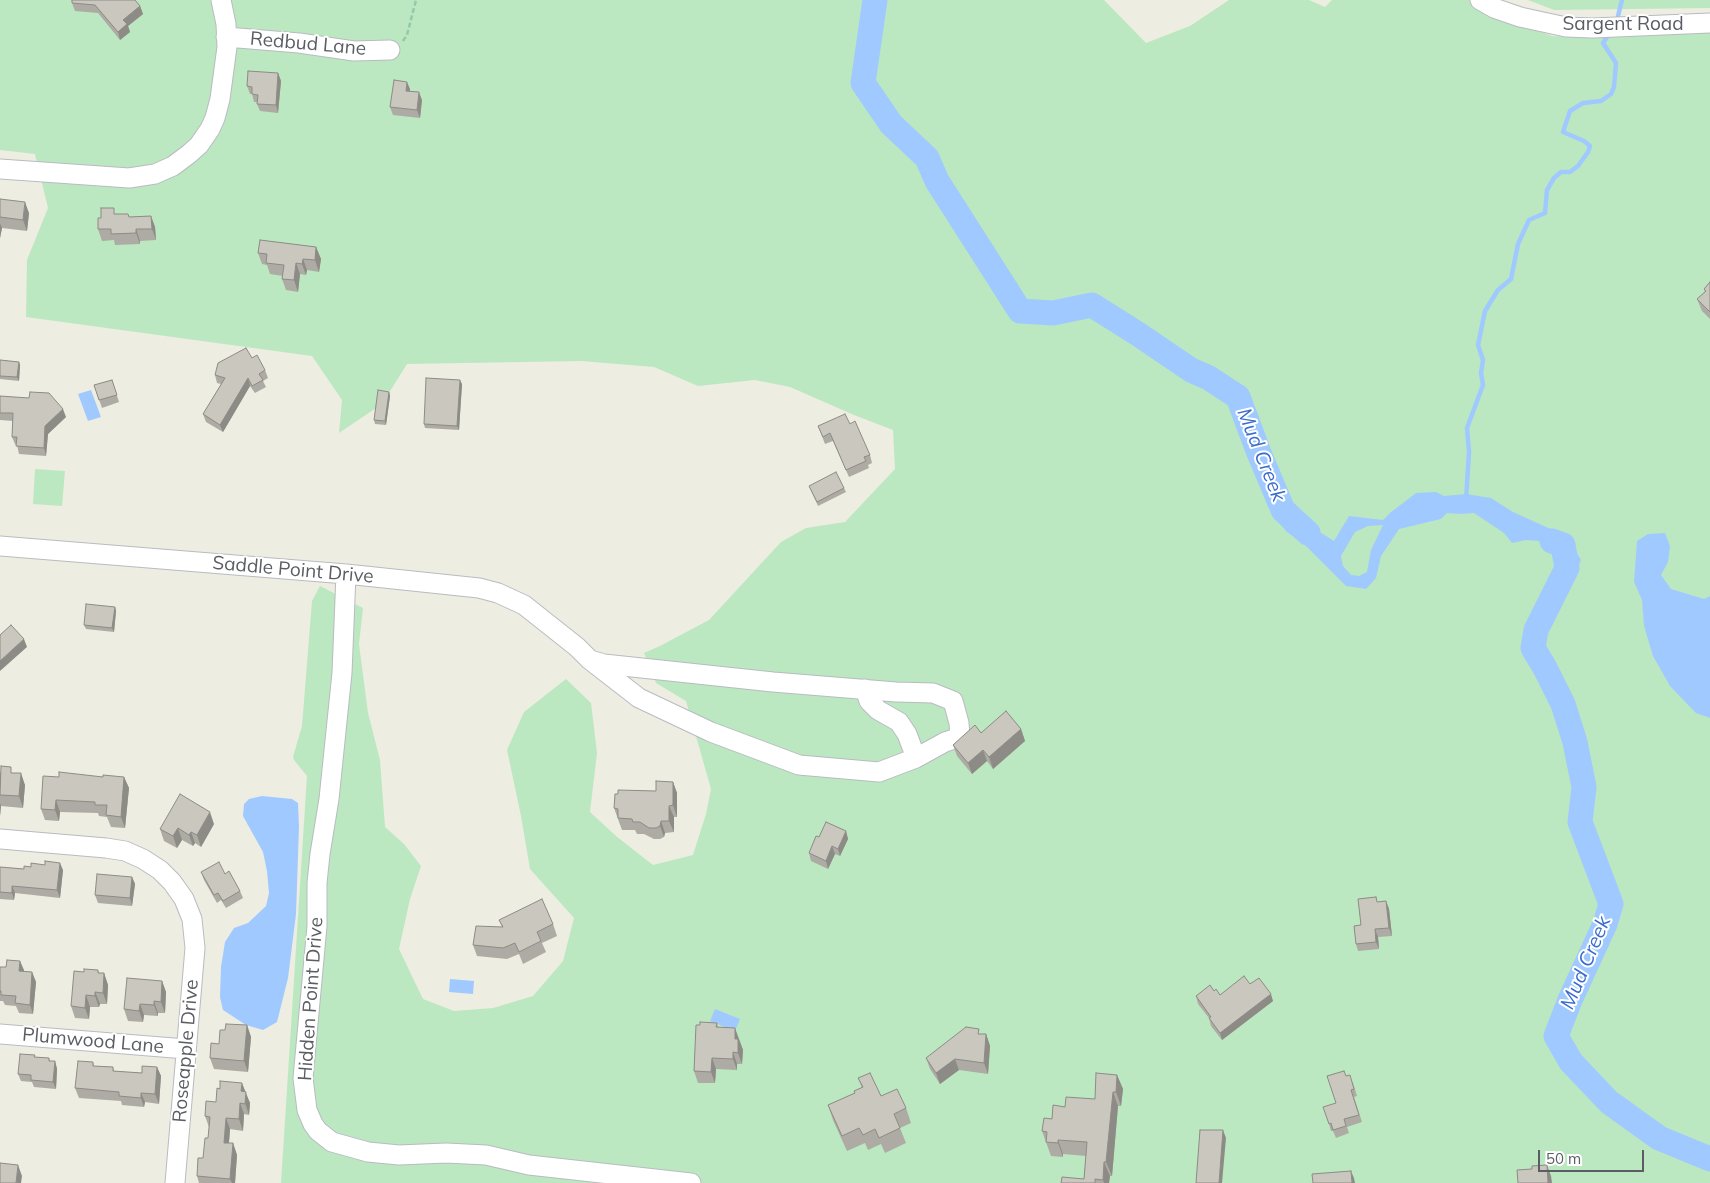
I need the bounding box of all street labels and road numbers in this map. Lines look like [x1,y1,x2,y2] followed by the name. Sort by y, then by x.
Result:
[1562,13,1684,35] street label: Sargent Road
[249,28,367,60] street label: Redbud Lane
[211,552,375,588] street label: Saddle Point Drive
[294,916,328,1082] street label: Hidden Point Drive
[168,979,204,1123] street label: Roseapple Drive
[21,1023,165,1059] street label: Plumwood Lane

